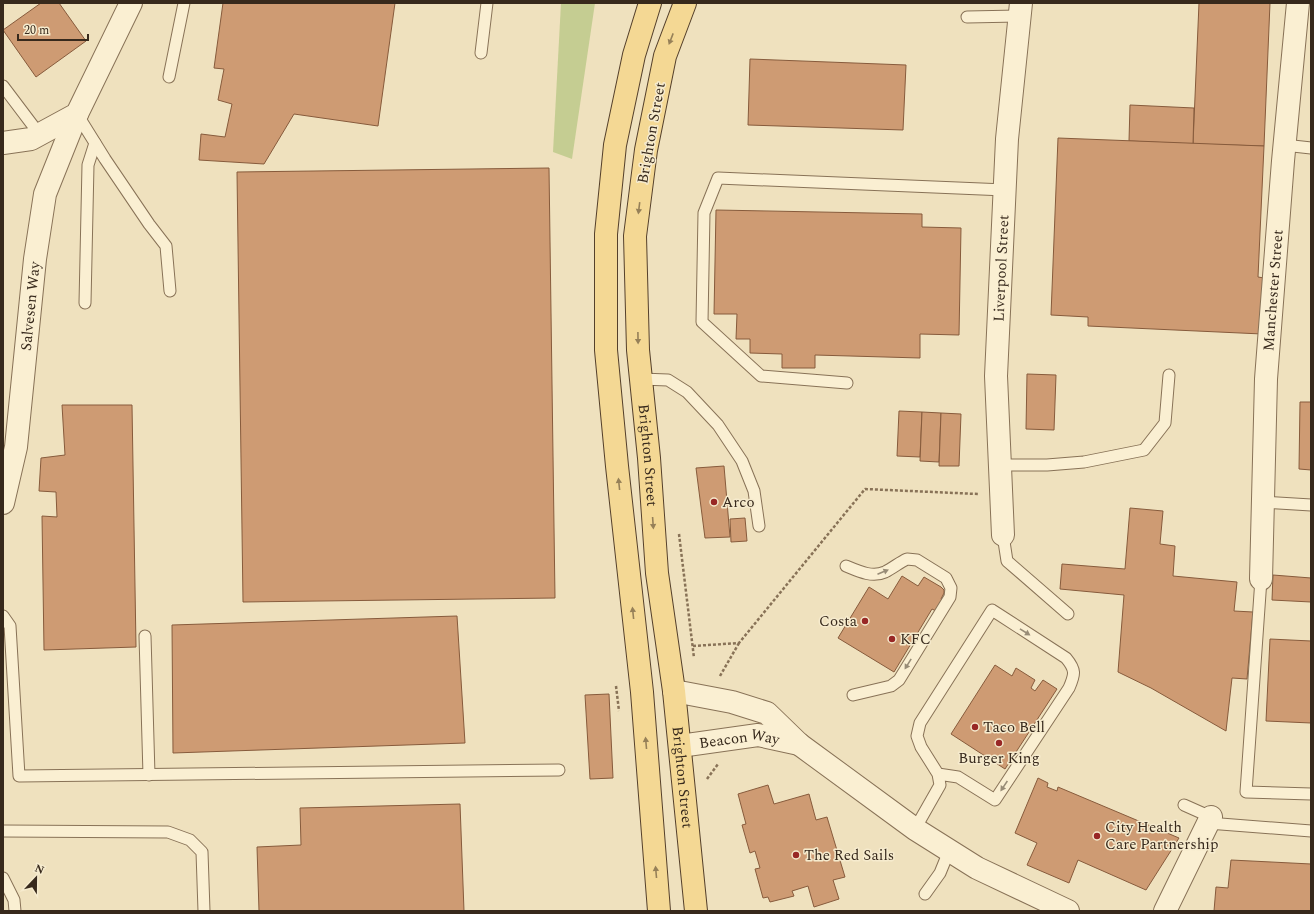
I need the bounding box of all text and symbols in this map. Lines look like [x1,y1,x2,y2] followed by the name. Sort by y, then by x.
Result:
[18,16,88,42] scale bar
[24,21,49,40] text: 20 m
[668,34,674,46] one-way arrow
[631,81,672,186] street label: Brighton Street
[636,202,642,214] one-way arrow
[988,214,1015,322] street label: Liverpool Street
[1257,229,1290,352] street label: Manchester Street
[15,260,47,352] street label: Salvesen Way
[635,332,641,345] one-way arrow
[632,403,663,507] street label: Brighton Street
[615,478,622,490] one-way arrow
[722,491,755,514] place label: Arco
[709,497,719,507] marker: Arco
[650,517,657,529] one-way arrow
[877,569,888,575] one-way arrow
[630,607,636,619] one-way arrow
[819,610,858,633] place label: Costa
[860,616,870,626] marker: Costa
[900,628,931,651] place label: KFC
[1019,628,1031,635] one-way arrow
[887,634,897,644] marker: KFC
[904,659,912,669] one-way arrow
[983,716,1045,739] place label: Taco Bell
[970,722,980,732] marker: Taco Bell
[698,723,783,755] street label: Beacon Way
[666,725,699,829] street label: Brighton Street
[642,737,649,749] one-way arrow
[994,738,1004,748] marker: Burger King
[958,747,1040,770] place label: Burger King
[1000,780,1008,791] one-way arrow
[1105,816,1219,856] place label: City Health Care Partnership
[1092,831,1102,841] marker: City Health Care Partnership
[804,844,894,867] place label: The Red Sails
[791,850,801,860] marker: The Red Sails
[16,858,56,898] north arrow
[32,860,47,879] text: N
[652,866,659,878] one-way arrow

